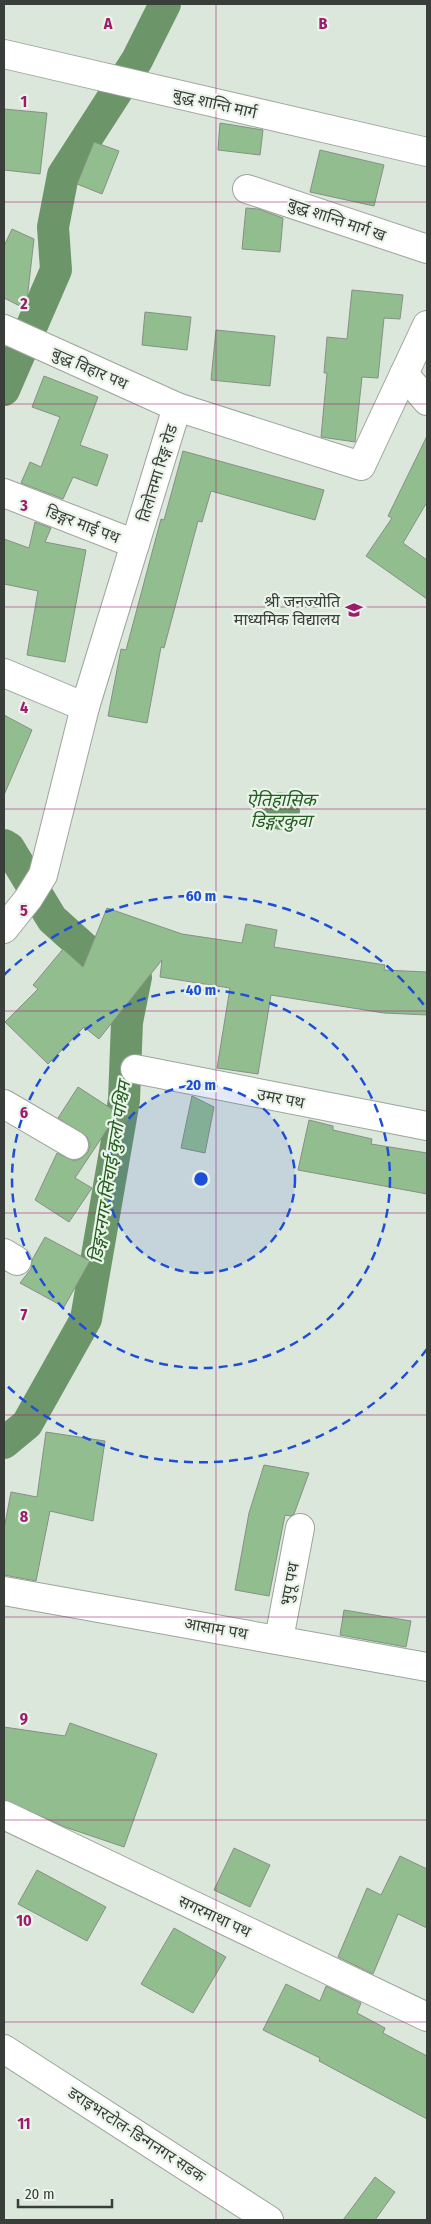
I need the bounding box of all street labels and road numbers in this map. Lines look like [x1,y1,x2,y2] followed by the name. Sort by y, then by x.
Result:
[171,85,260,124] street label: बुद्ध शान्ति मार्ग
[285,194,389,246] street label: बुद्ध शान्ति मार्ग ख
[49,343,131,395] street label: बुद्ध विहार पथ
[134,422,181,524] street label: तिलोत्तमा रिङ्ग रोड
[43,502,123,548] street label: डिङ्गर माई पथ
[256,1085,307,1113] street label: उमर पथ
[276,1560,304,1607] street label: भुपू पथ
[183,1614,250,1644] street label: आसाम पथ
[176,1891,255,1942] street label: सगरमाथा पथ
[64,2082,210,2186] street label: डराइभरटोल-डिन्गनगर सडक

